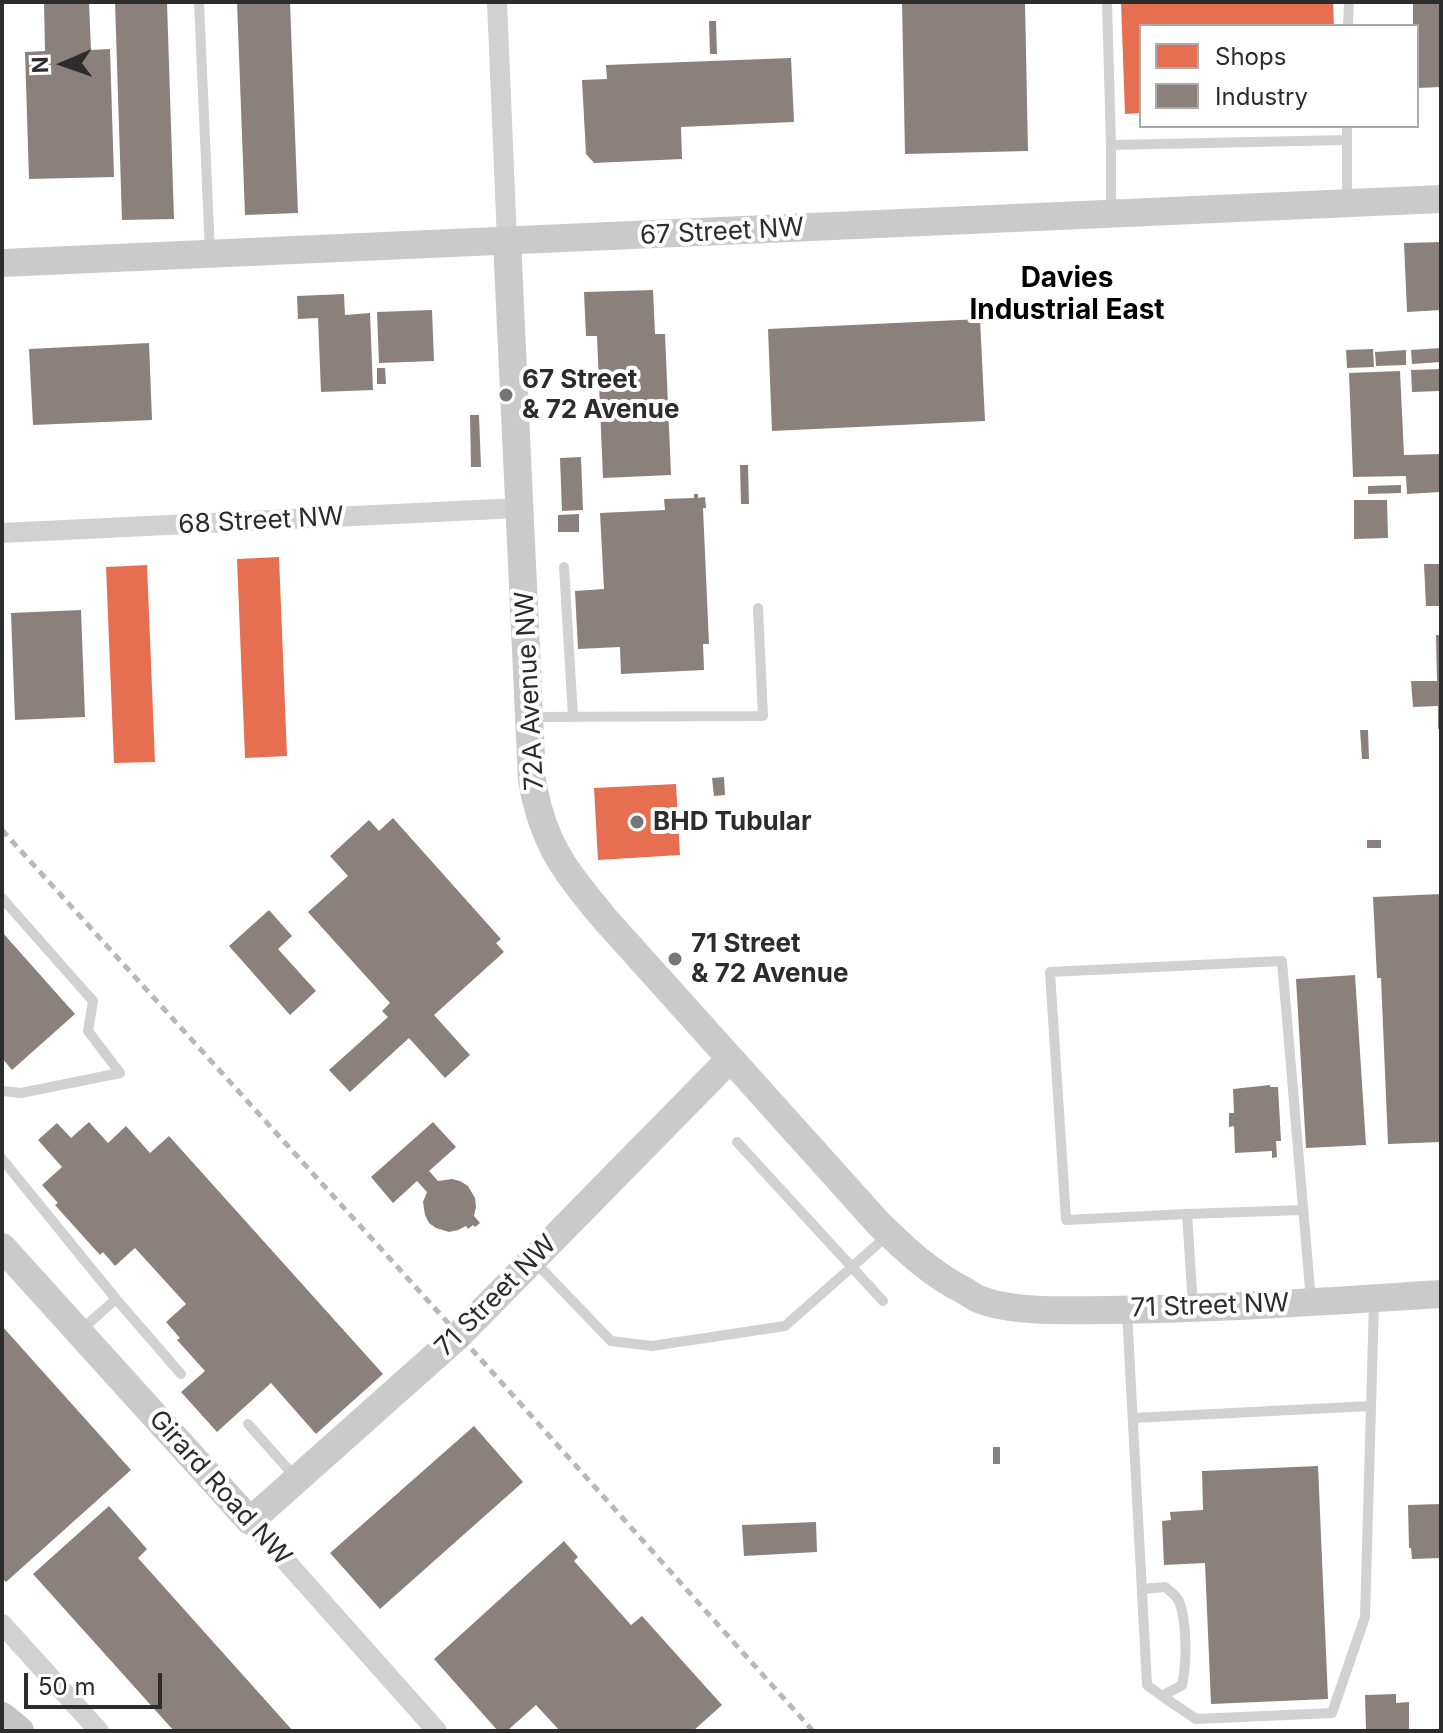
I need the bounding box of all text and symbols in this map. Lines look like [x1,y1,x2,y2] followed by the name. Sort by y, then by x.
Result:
[24,24,104,104] north arrow
[1139,24,1419,128] legend
[1215,42,1286,71] text: Shops
[27,56,53,74] text: N
[1215,82,1308,111] text: Industry
[639,212,805,252] street label: 67 Street NW
[969,262,1165,328] district label: Davies Industrial East
[522,364,679,426] place label: 67 Street & 72 Avenue
[497,386,515,404] marker: 67 Street & 72 Avenue
[178,501,344,541] street label: 68 Street NW
[509,590,551,792] street label: 72A Avenue NW
[653,806,811,838] place label: BHD Tubular
[628,813,646,831] marker: BHD Tubular
[691,928,848,990] place label: 71 Street & 72 Avenue
[666,950,684,968] marker: 71 Street & 72 Avenue
[429,1229,563,1363] street label: 71 Street NW
[1130,1288,1290,1324] street label: 71 Street NW
[142,1404,298,1572] street label: Girard Road NW
[28,1657,166,1707] scale bar
[38,1672,96,1701] text: 50 m

